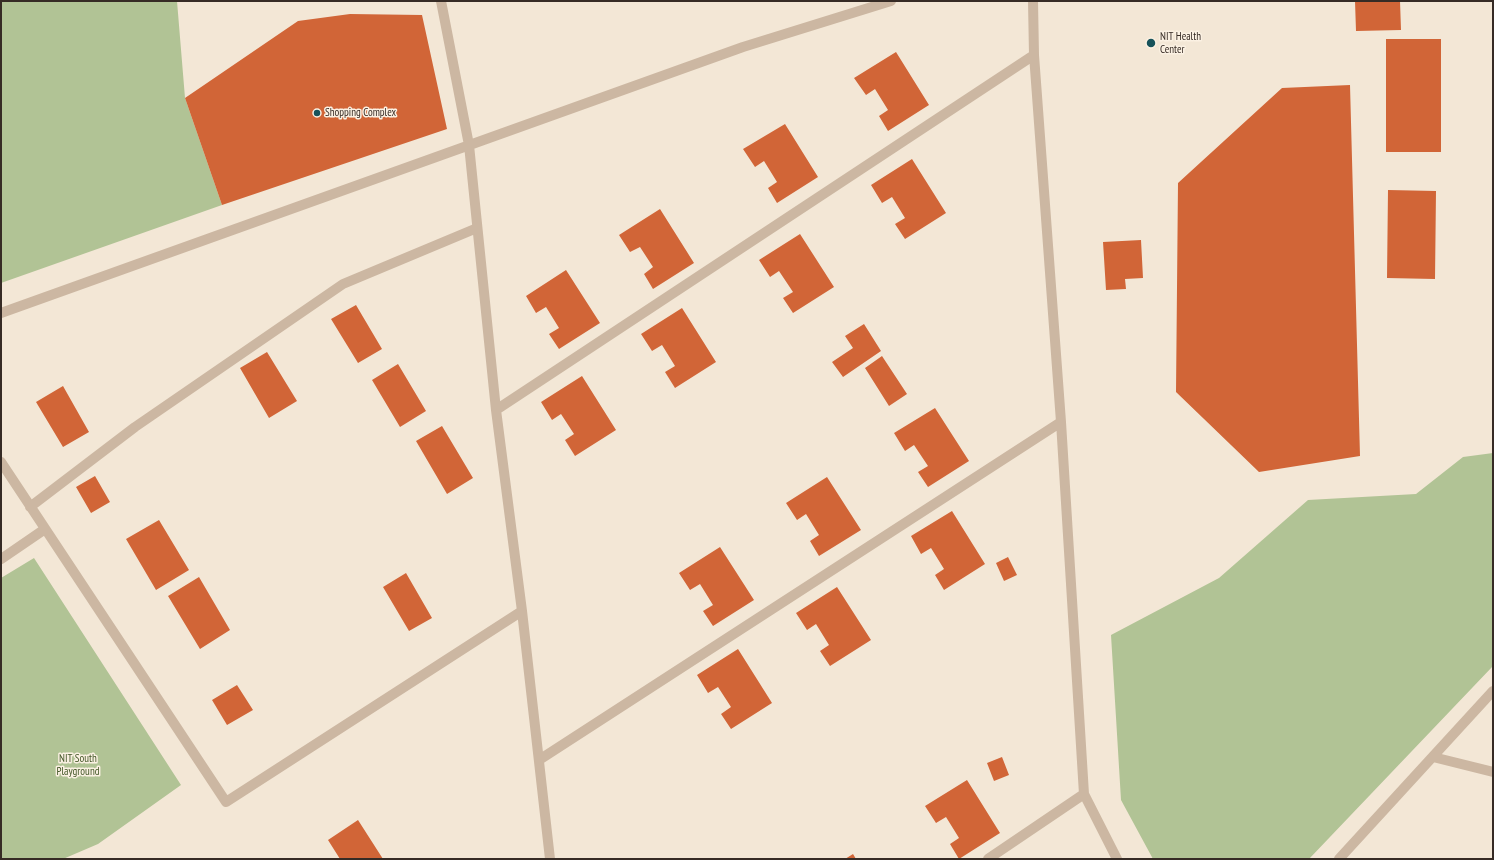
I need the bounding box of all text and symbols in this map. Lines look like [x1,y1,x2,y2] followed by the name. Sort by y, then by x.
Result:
[1160,30,1201,56] place label: NIT Health Center
[1145,37,1157,49] marker: NIT Health Center
[325,106,396,120] place label: Shopping Complex
[312,108,322,118] marker: Shopping Complex
[57,752,99,778] park label: NIT South Playground

